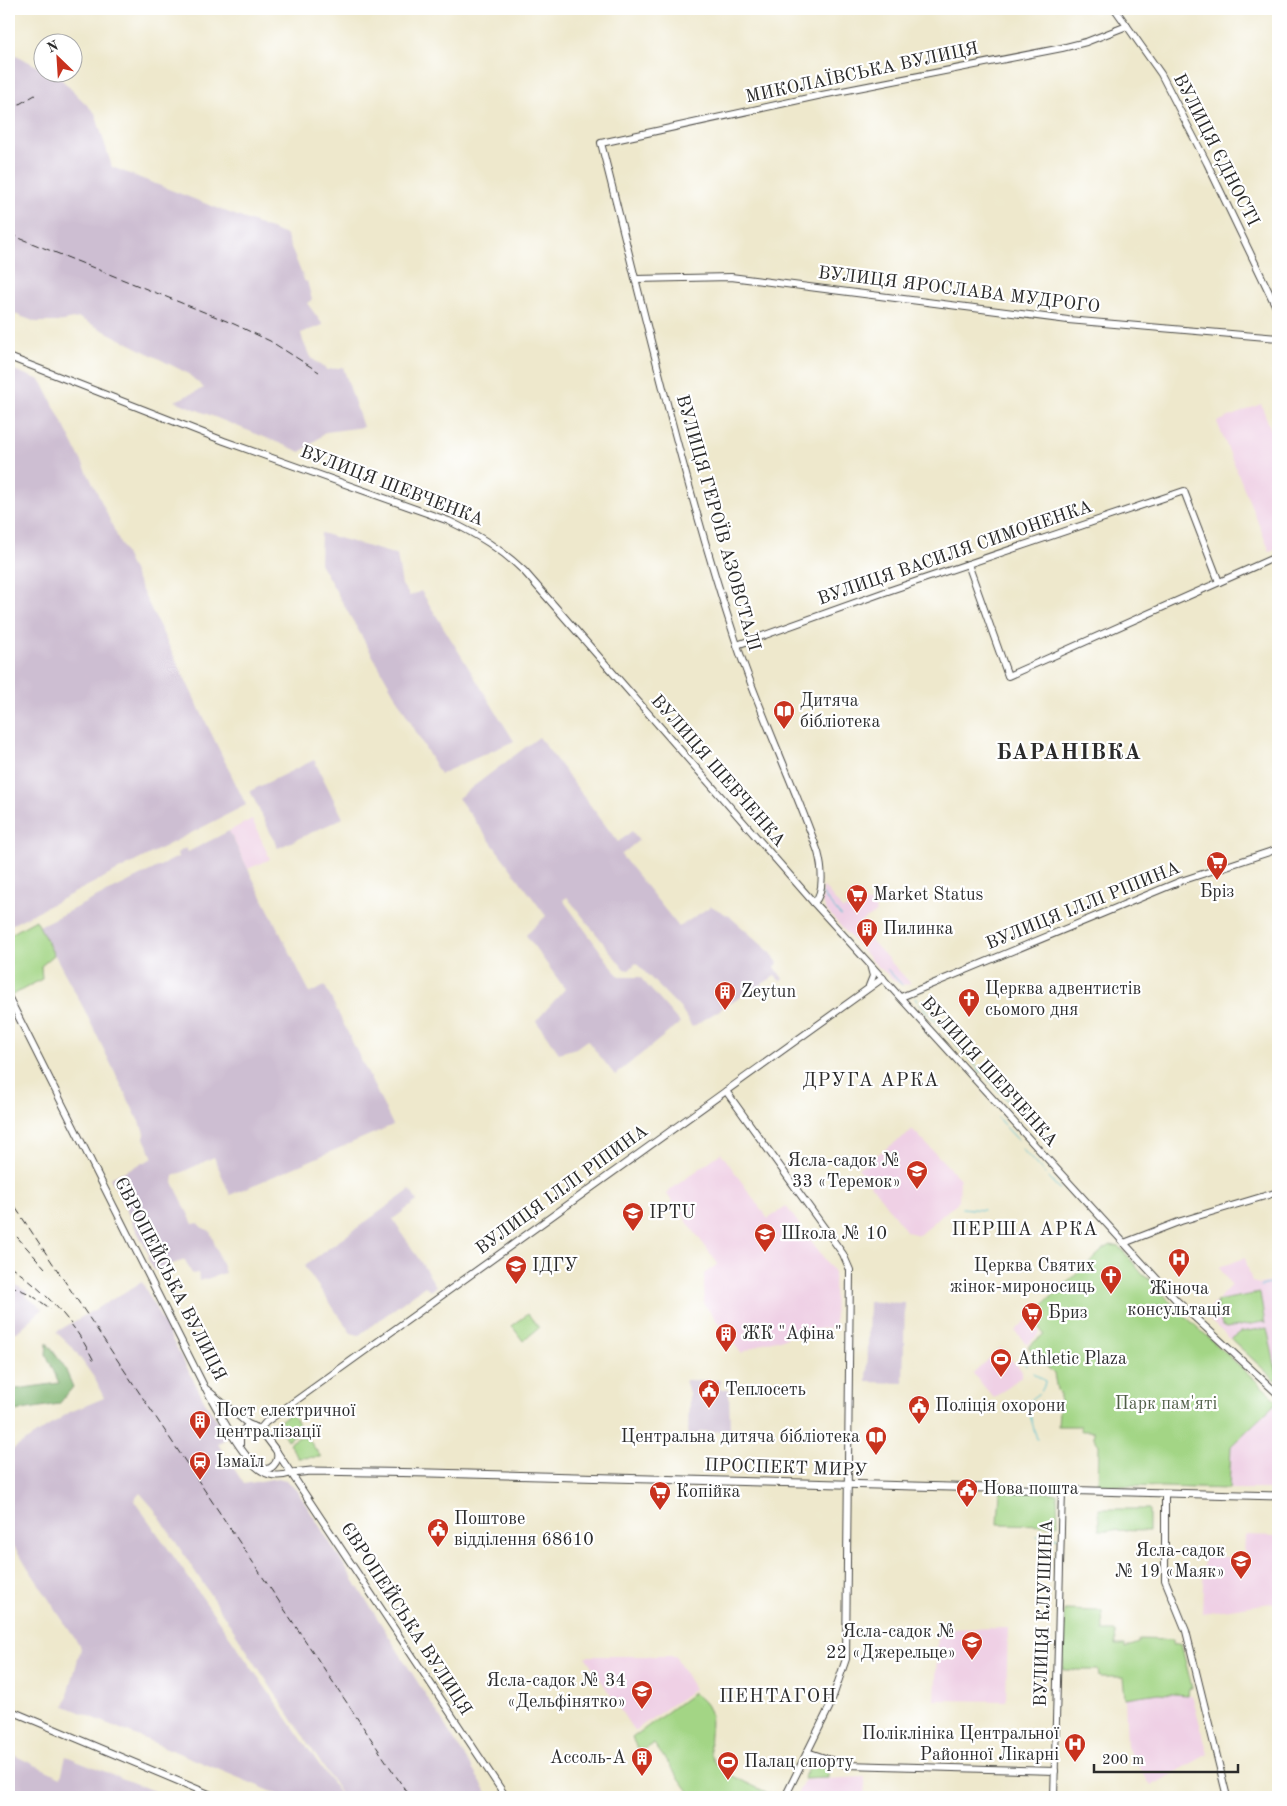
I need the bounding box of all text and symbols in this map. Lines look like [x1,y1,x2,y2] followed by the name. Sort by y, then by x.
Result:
[32,32,82,82] north arrow
[743,37,980,107] street label: МИКОЛАЇВСЬКА ВУЛИЦЯ
[45,38,61,56] text: N
[1170,71,1262,229] street label: ВУЛИЦЯ ЄДНОСТІ
[817,264,1101,316] street label: ВУЛИЦЯ ЯРОСЛАВА МУДРОГО
[673,392,766,653] street label: ВУЛИЦЯ ГЕРОЇВ АЗОВСТАЛІ
[298,443,486,529] street label: ВУЛИЦЯ ШЕВЧЕНКА
[816,497,1095,609] street label: ВУЛИЦЯ ВАСИЛЯ СИМОНЕНКА
[647,692,789,851] street label: ВУЛИЦЯ ШЕВЧЕНКА
[800,692,880,731] place label: Дитяча бібліотека
[772,699,796,730] library icon: Дитяча бібліотека
[996,742,1142,764] district label: БАРАНІВКА
[1205,850,1229,881] supermarket icon: Бріз
[983,859,1183,953] street label: ВУЛИЦЯ ІЛЛІ РІПИНА
[845,883,869,914] supermarket icon: Market Status
[1200,883,1235,901] place label: Бріз
[873,886,984,904] place label: Market Status
[855,917,879,948] building icon: Пилинка
[883,920,954,938] place label: Пилинка
[713,980,737,1011] building icon: Zeytun
[985,980,1141,1019] place label: Церква адвентистів сьомого дня
[741,983,796,1001] place label: Zeytun
[957,987,981,1018] church icon: Церква адвентистів сьомого дня
[917,994,1061,1151] street label: ВУЛИЦЯ ШЕВЧЕНКА
[803,1072,939,1091] district label: ДРУГА АРКА
[473,1122,651,1258] street label: ВУЛИЦЯ ІЛЛІ РІПИНА
[787,1152,901,1191] place label: Ясла-садок № 33 «Теремок»
[905,1159,929,1190] school or university icon: Ясла-садок № 33 «Теремок»
[111,1173,233,1383] street label: ЄВРОПЕЙСЬКА ВУЛИЦЯ
[621,1201,645,1232] school or university icon: IPTU
[649,1204,695,1222] place label: IPTU
[951,1221,1099,1240] district label: ПЕРША АРКА
[753,1222,777,1253] school or university icon: Школа № 10
[781,1225,887,1243] place label: Школа № 10
[1167,1247,1191,1278] hospital icon: Жіноча консультація
[504,1254,528,1285] school or university icon: ІДГУ
[532,1257,578,1275] place label: ІДГУ
[950,1257,1095,1296] place label: Церква Святих жінок-мироносиць
[1099,1264,1123,1295] church icon: Церква Святих жінок-мироносиць
[1127,1280,1231,1319] place label: Жіноча консультація
[1020,1301,1044,1332] supermarket icon: Бриз
[1048,1304,1088,1322] place label: Бриз
[714,1322,738,1353] building icon: ЖК "Афіна"
[742,1325,842,1344] place label: ЖК "Афіна"
[989,1347,1013,1378] sports icon: Athletic Plaza
[1017,1350,1127,1368] place label: Athletic Plaza
[697,1378,721,1409] public building icon: Теплосеть
[725,1381,806,1399] place label: Теплосеть
[907,1394,931,1425] public building icon: Поліція охорони
[1115,1395,1217,1413] park label: Парк пам'яті
[935,1397,1065,1415] place label: Поліція охорони
[216,1402,356,1441] place label: Пост електричної централізації
[188,1409,212,1440] building icon: Пост електричної централізації
[864,1425,888,1456] library icon: Центральна дитяча бібліотека
[621,1428,860,1446] place label: Центральна дитяча бібліотека
[188,1450,212,1481] station icon: Ізмаїл
[216,1453,264,1471] place label: Ізмаїл
[704,1456,868,1480] street label: ПРОСПЕКТ МИРУ
[955,1477,979,1508] public building icon: Нова пошта
[648,1480,672,1511] supermarket icon: Копійка
[983,1480,1079,1498] place label: Нова пошта
[676,1483,740,1501] place label: Копійка
[454,1510,594,1549] place label: Поштове відділення 68610
[337,1517,478,1718] street label: ЄВРОПЕЙСЬКА ВУЛИЦЯ
[426,1517,450,1548] public building icon: Поштове відділення 68610
[1032,1519,1056,1707] street label: ВУЛИЦЯ КЛУШИНА
[1115,1542,1225,1581] place label: Ясла-садок № 19 «Маяк»
[1229,1549,1253,1580] school or university icon: Ясла-садок № 19 «Маяк»
[826,1623,956,1662] place label: Ясла-садок № 22 «Джерельце»
[960,1630,984,1661] school or university icon: Ясла-садок № 22 «Джерельце»
[486,1672,626,1712] place label: Ясла-садок № 34 «Дельфінятко»
[630,1679,654,1710] school or university icon: Ясла-садок № 34 «Дельфінятко»
[719,1688,837,1707] district label: ПЕНТАГОН
[862,1725,1059,1764] place label: Поліклініка Центральної Районної Лікарні
[1063,1732,1087,1763] hospital icon: Поліклініка Центральної Районної Лікарні
[1094,1741,1238,1773] scale bar
[630,1746,654,1777] building icon: Ассоль-А
[550,1749,626,1767] place label: Ассоль-А
[716,1750,740,1781] sports icon: Палац спорту
[744,1753,854,1771] place label: Палац спорту
[1102,1753,1144,1768] text: 200 m

